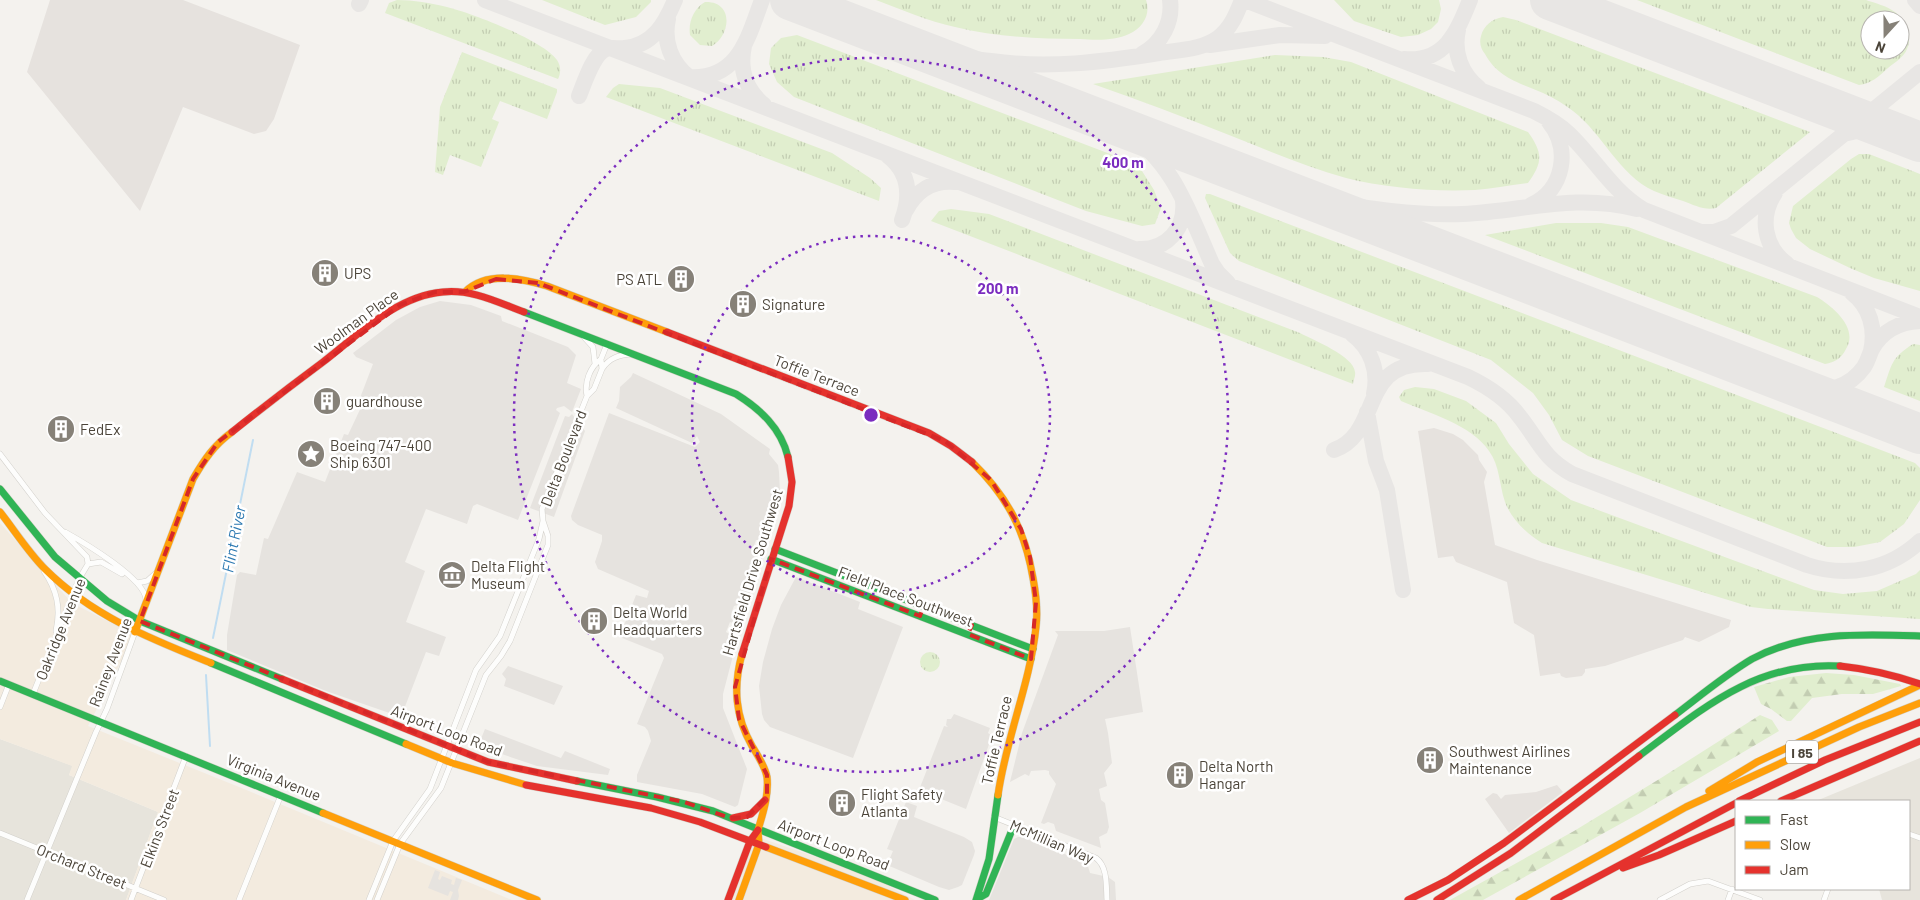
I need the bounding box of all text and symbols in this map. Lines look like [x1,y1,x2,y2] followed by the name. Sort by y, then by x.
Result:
[1860,10,1910,60] north arrow
[1873,38,1888,57] text: N
[1102,153,1144,171] text: 400 m
[310,258,340,288] building icon: UPS
[344,264,371,282] place label: UPS
[666,264,696,294] building icon: PS ATL
[616,270,662,288] place label: PS ATL
[977,279,1019,297] text: 200 m
[311,285,401,357] street label: Woolman Place
[728,289,758,319] building icon: Signature
[762,295,825,313] place label: Signature
[772,350,862,400] street label: Toffie Terrace
[312,386,342,416] building icon: guardhouse
[346,392,423,410] place label: guardhouse
[862,406,880,424] centre of rings
[536,407,590,509] street label: Delta Boulevard
[46,414,76,444] building icon: FedEx
[80,420,120,438] place label: FedEx
[330,436,432,471] place label: Boeing 747-400 Ship 6301
[296,439,326,469] place icon: Boeing 747-400 Ship 6301
[718,486,786,658] street label: Hartsfield Drive Southwest
[217,503,249,574] water label: Flint River
[471,557,545,592] place label: Delta Flight Museum
[437,560,467,590] museum icon: Delta Flight Museum
[836,562,976,630] street label: Field Place Southwest
[31,575,89,683] street label: Oakridge Avenue
[613,603,702,638] place label: Delta World Headquarters
[579,606,609,636] building icon: Delta World Headquarters
[85,615,135,709] street label: Rainey Avenue
[977,694,1015,786] street label: Toffie Terrace
[389,700,505,760] street label: Airport Loop Road
[1786,740,1818,764] road number: I 85
[1449,742,1570,777] place label: Southwest Airlines Maintenance
[1415,745,1445,775] building icon: Southwest Airlines Maintenance
[224,750,324,804] street label: Virginia Avenue
[1199,757,1273,792] place label: Delta North Hangar
[1165,760,1195,790] building icon: Delta North Hangar
[861,785,943,820] place label: Flight Safety Atlanta
[136,786,182,870] street label: Elkins Street
[827,788,857,818] building icon: Flight Safety Atlanta
[1735,800,1910,890] legend
[1780,810,1808,828] text: Fast
[776,814,892,874] street label: Airport Loop Road
[1007,815,1097,867] street label: McMillian Way
[1780,835,1811,853] text: Slow
[34,840,130,892] street label: Orchard Street
[1780,860,1809,878] text: Jam

